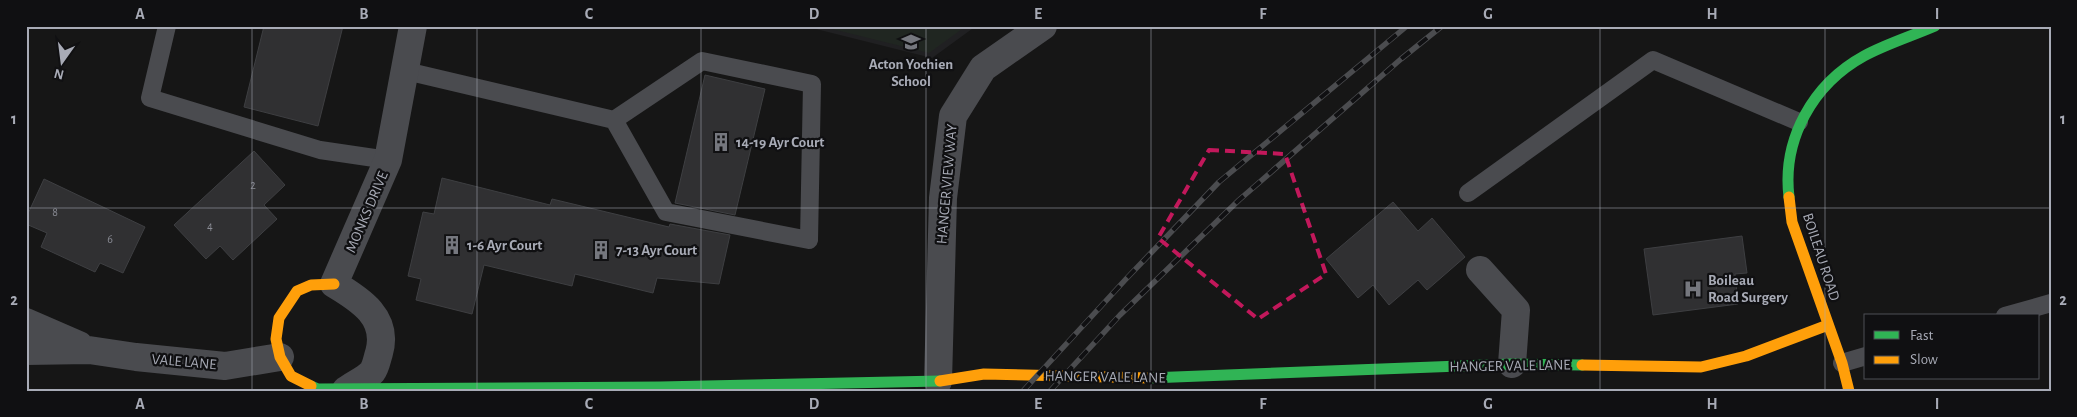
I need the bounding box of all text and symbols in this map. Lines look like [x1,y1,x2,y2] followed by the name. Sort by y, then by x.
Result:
[135,6,145,22] text: A
[359,6,369,22] text: B
[585,6,594,22] text: C
[809,6,820,22] text: D
[1034,6,1042,22] text: E
[1259,6,1267,22] text: F
[1483,6,1493,22] text: G
[1706,6,1718,22] text: H
[1935,6,1939,22] text: I
[900,31,922,53] school or university icon: Acton Yochien School
[38,38,88,88] north arrow
[869,57,953,89] place label: Acton Yochien School
[53,66,66,82] text: N
[11,111,17,127] text: 1
[2060,111,2066,127] text: 1
[934,123,960,245] street label: HANGER VIEW WAY
[710,131,732,153] building icon: 14-19 Ayr Court
[736,135,824,150] place label: 14-19 Ayr Court
[343,169,391,255] street label: MONKS DRIVE
[250,179,256,191] house number: 2
[52,206,58,218] house number: 8
[1800,211,1842,303] street label: BOILEAU ROAD
[207,220,213,232] house number: 4
[107,233,113,245] house number: 6
[441,234,463,256] building icon: 1-6 Ayr Court
[467,238,542,253] place label: 1-6 Ayr Court
[590,239,612,261] building icon: 7-13 Ayr Court
[616,243,697,258] place label: 7-13 Ayr Court
[1708,273,1788,305] place label: Boileau Road Surgery
[1682,278,1704,300] hospital icon: Boileau Road Surgery
[10,292,18,308] text: 2
[2059,292,2067,308] text: 2
[1864,314,2040,380] legend
[1910,328,1934,343] text: Fast
[151,352,217,372] street label: VALE LANE
[1910,352,1938,367] text: Slow
[1449,357,1571,375] street label: HANGER VALE LANE
[1044,368,1166,386] street label: HANGER VALE LANE
[135,396,145,412] text: A
[359,396,369,412] text: B
[585,396,594,412] text: C
[809,396,820,412] text: D
[1034,396,1042,412] text: E
[1259,396,1267,412] text: F
[1483,396,1493,412] text: G
[1706,396,1718,412] text: H
[1935,396,1939,412] text: I

